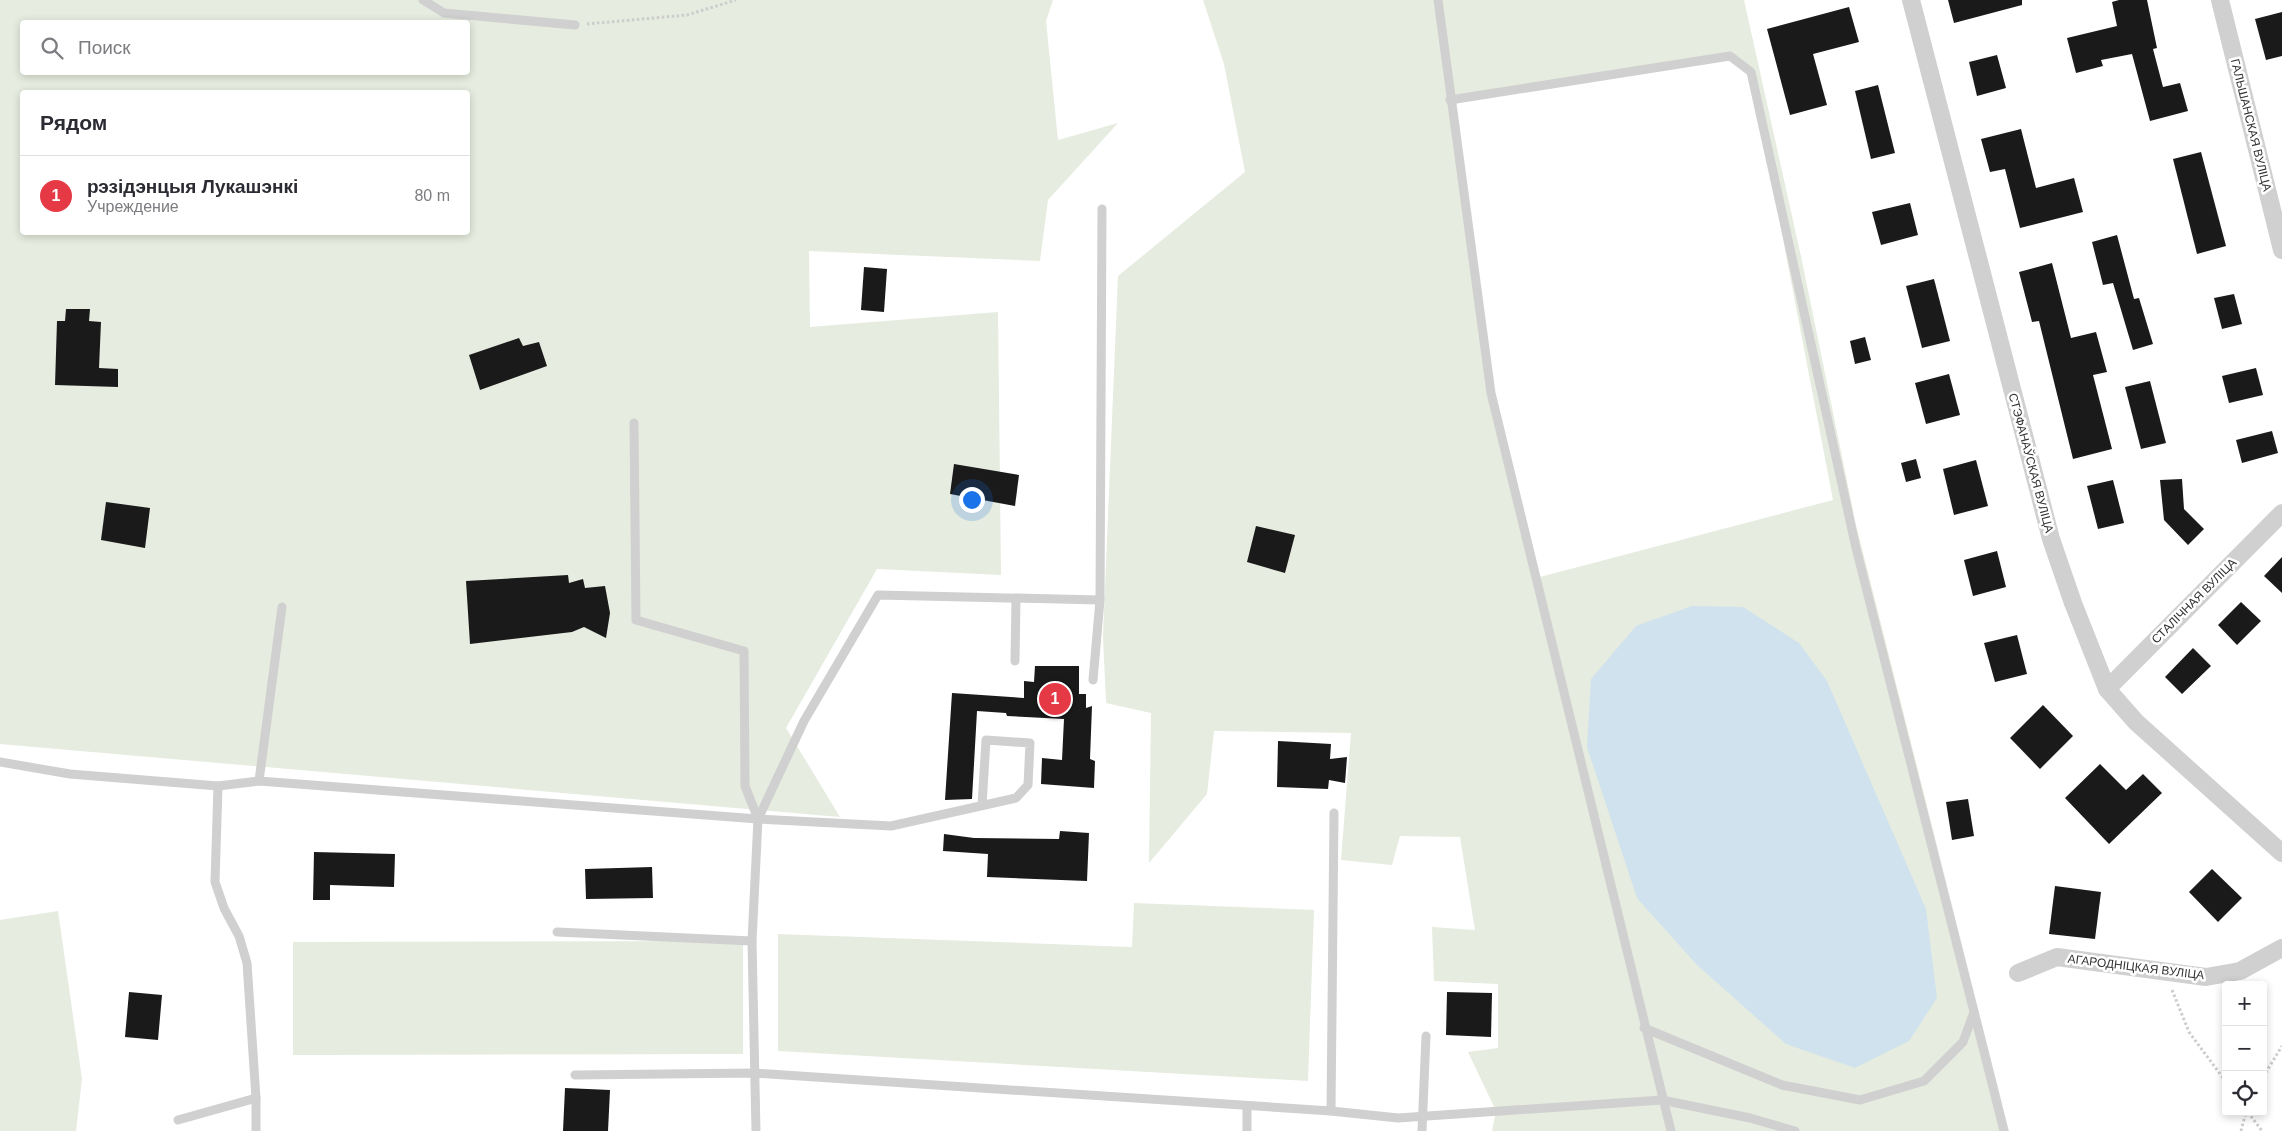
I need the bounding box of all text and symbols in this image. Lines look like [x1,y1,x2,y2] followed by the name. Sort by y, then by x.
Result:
[20,20,470,75] search box
[38,34,66,62] icon: search
[78,37,131,58] text: Поиск
[2228,57,2274,193] street label: ГАЛЬШАНСКАЯ ВУЛІЦА
[40,111,107,134] text: Рядом
[87,176,298,197] text: рэзідэнцыя Лукашэнкі
[52,187,60,204] text: 1
[414,187,450,204] text: 80 m
[87,198,179,215] text: Учреждение
[2006,391,2057,534] street label: СТЭФАНАЎСКАЯ ВУЛІЦА
[959,487,985,513] your location
[2149,556,2239,646] street label: СТАЛІЧНАЯ ВУЛІЦА
[1039,680,1071,718] pin: 1
[2067,952,2205,982] street label: АГАРОДНІЦКАЯ ВУЛІЦА
[2222,981,2267,1116] map controls
[2222,981,2267,1026] button: +
[2222,1026,2267,1071] button: −
[2222,1071,2267,1116] button: locate

